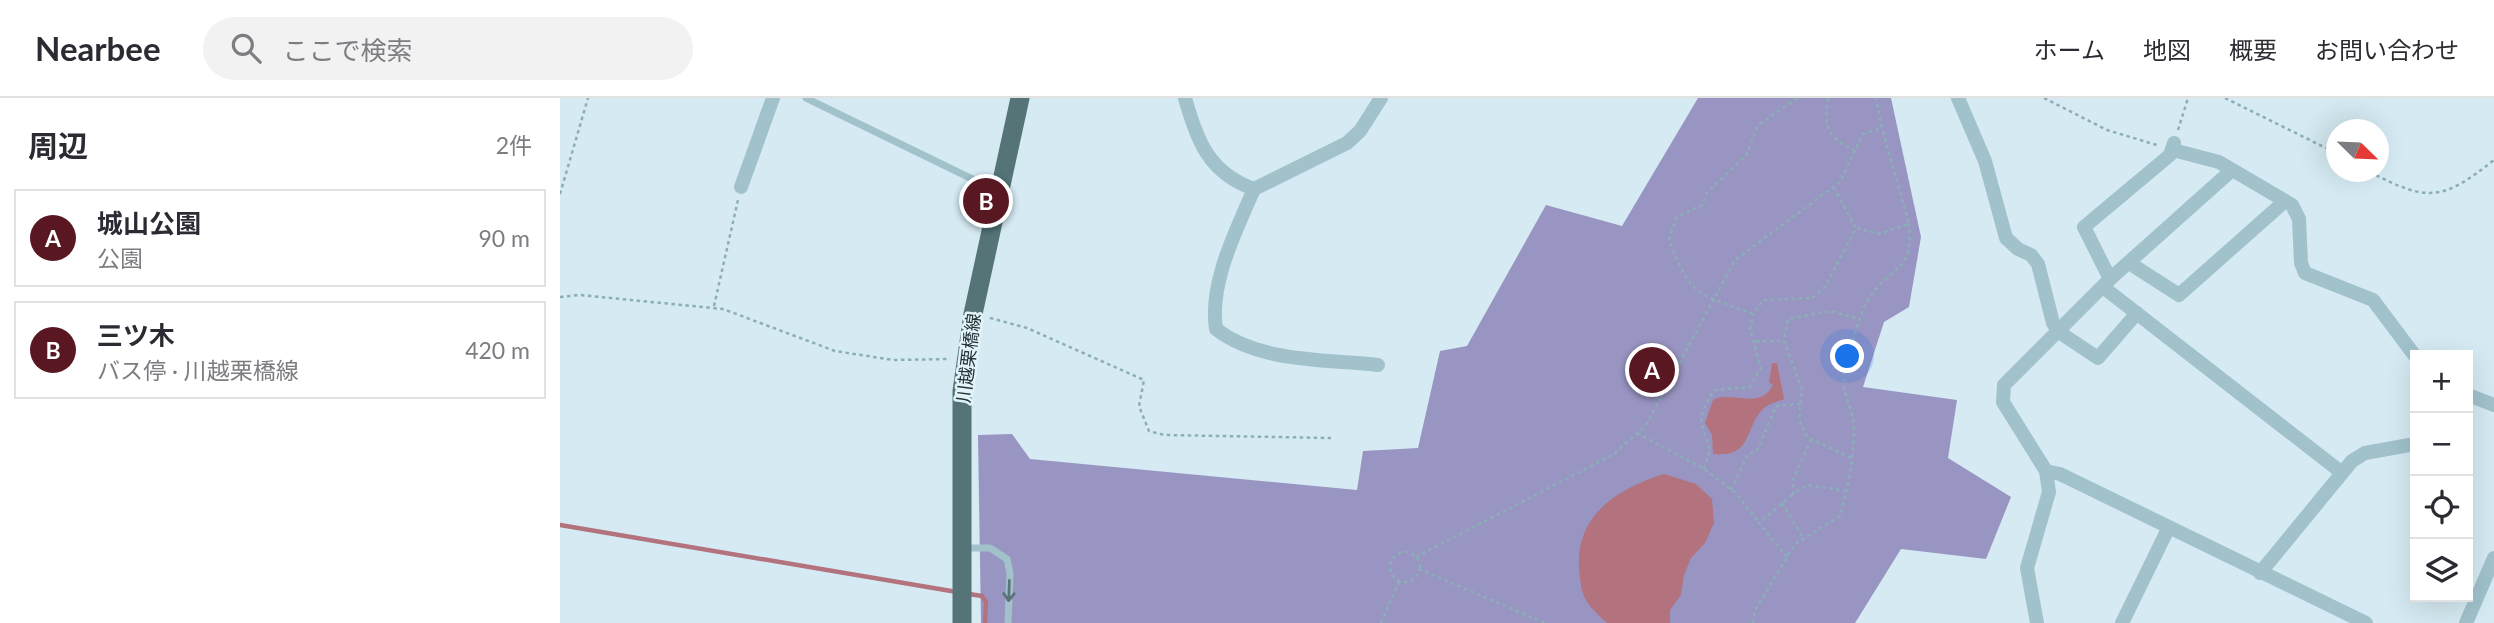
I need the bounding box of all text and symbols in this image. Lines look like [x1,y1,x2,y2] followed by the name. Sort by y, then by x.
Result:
[203,17,693,80] search box
[35,28,161,68] text: Nearbee
[227,29,265,67] icon: search
[283,34,413,66] text: ここで検索
[2034,35,2105,64] text: ホーム
[2143,35,2191,64] text: 地図
[2229,35,2277,64] text: 概要
[2315,35,2459,64] text: お問い合わせ
[2326,119,2389,182] north arrow
[28,127,88,163] text: 周辺
[496,131,532,159] text: 2件
[963,175,1009,227] pin: B
[97,207,201,239] text: 城山公園
[45,224,61,252] text: A
[479,224,530,252] text: 90 m
[97,244,143,272] text: 公園
[952,312,984,404] street label: 川越栗橋線
[97,319,175,351] text: 三ツ木
[45,336,61,364] text: B
[465,336,530,364] text: 420 m
[1830,339,1864,373] your location
[1629,344,1675,396] pin: A
[2410,350,2473,602] map controls
[2410,350,2473,413] button: +
[97,356,299,384] text: バス停 · 川越栗橋線
[2410,413,2473,476] button: −
[2410,476,2473,539] button: locate
[2410,539,2473,602] button: layers
[1003,579,1016,602] one-way arrow

